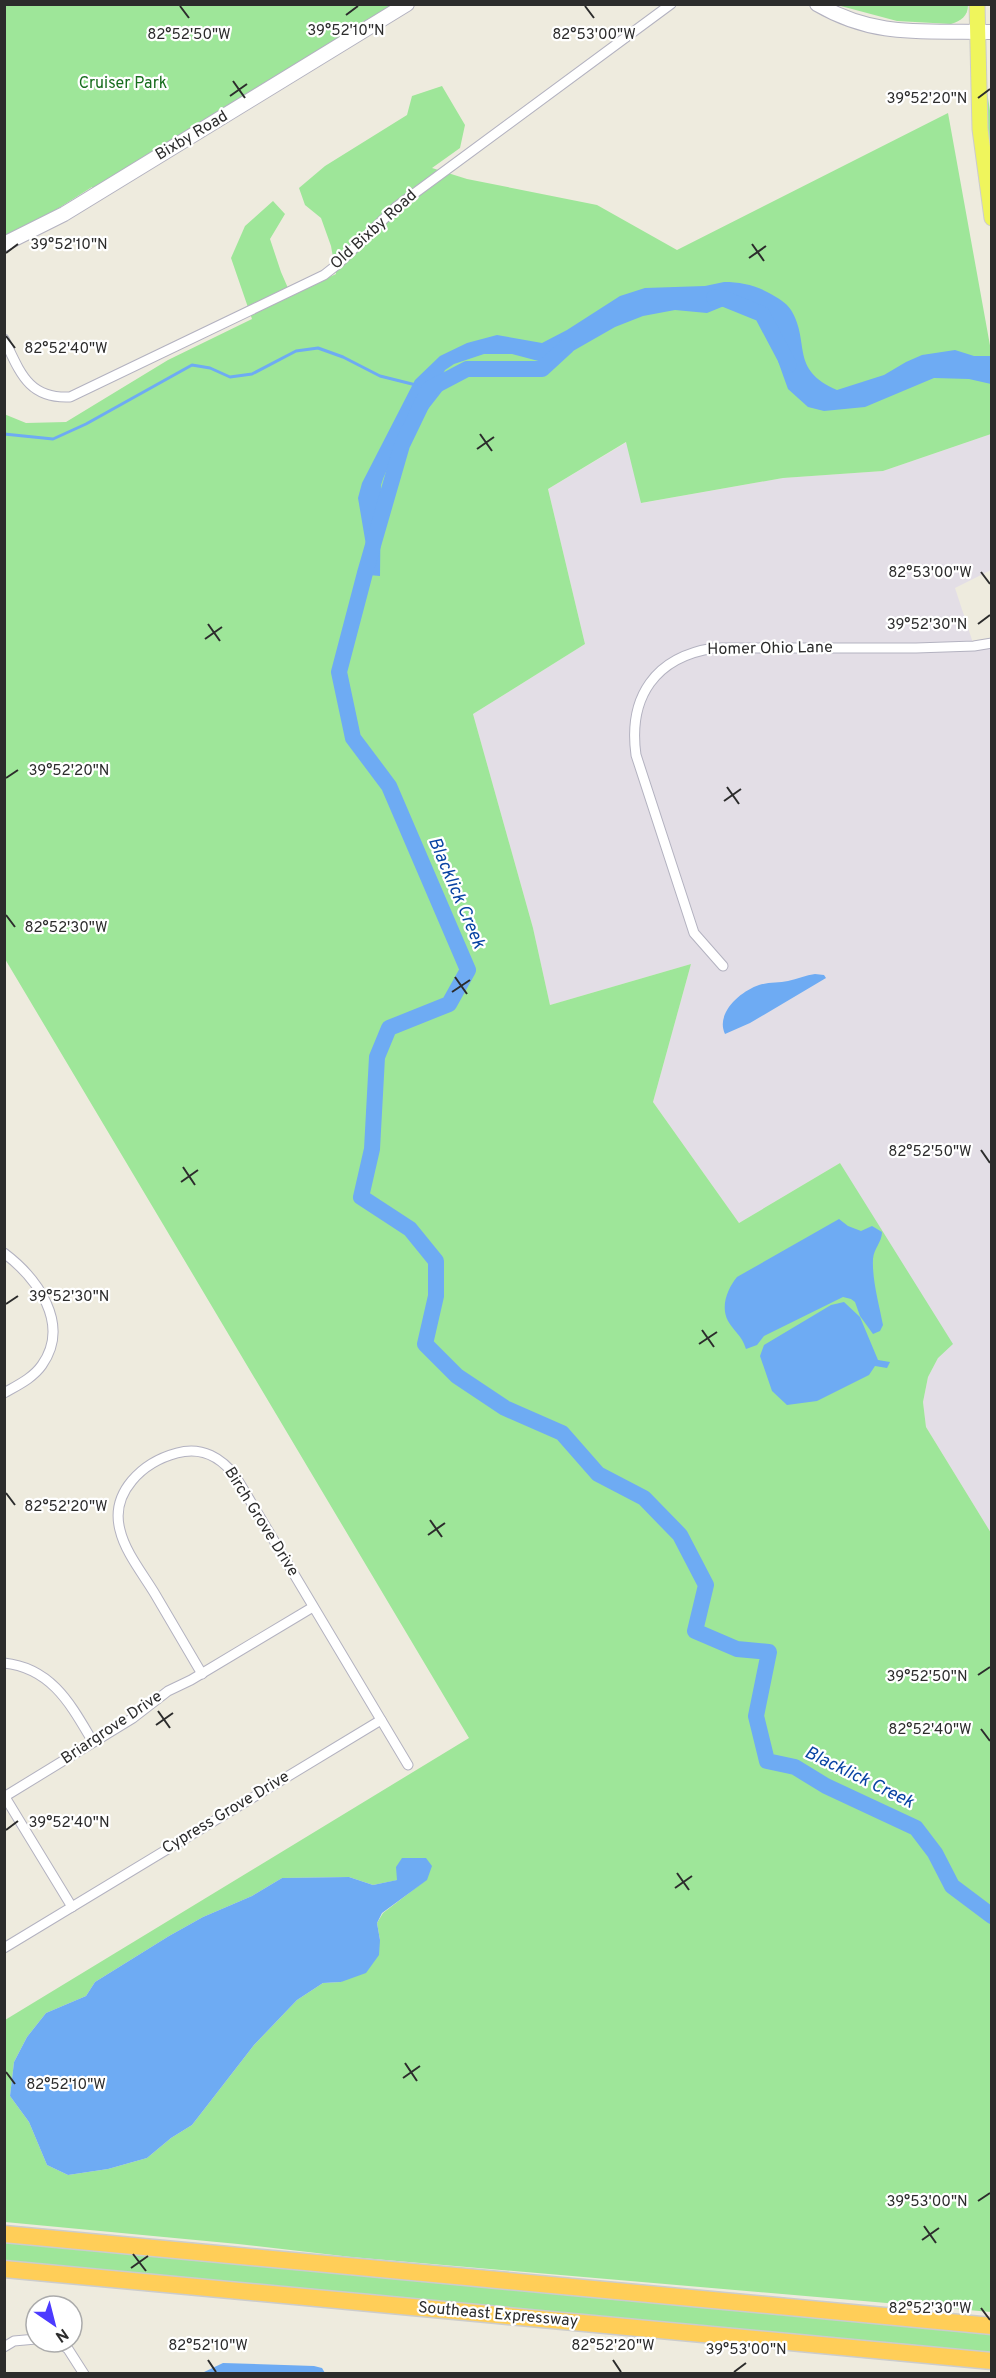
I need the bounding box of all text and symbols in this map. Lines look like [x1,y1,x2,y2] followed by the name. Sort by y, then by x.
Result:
[307,22,385,41] text: 39°52'10"N
[147,26,231,45] text: 82°52'50"W
[552,26,636,45] text: 82°53'00"W
[79,74,167,94] park label: Cruiser Park
[887,90,967,109] text: 39°52'20"N
[152,107,232,165] street label: Bixby Road
[327,186,421,274] street label: Old Bixby Road
[30,236,108,255] text: 39°52'10"N
[24,340,108,359] text: 82°52'40"W
[888,564,972,583] text: 82°53'00"W
[887,616,967,635] text: 39°52'30"N
[707,638,833,660] street label: Homer Ohio Lane
[29,762,109,781] text: 39°52'20"N
[422,834,490,953] water label: Blacklick Creek
[25,919,107,938] text: 82°52'30"W
[888,1143,972,1162] text: 82°52'50"W
[29,1288,109,1307] text: 39°52'30"N
[219,1464,303,1580] street label: Birch Grove Drive
[24,1498,108,1517] text: 82°52'20"W
[886,1668,968,1687] text: 39°52'50"N
[58,1687,166,1769] street label: Briargrove Drive
[888,1721,972,1740] text: 82°52'40"W
[800,1742,918,1815] water label: Blacklick Creek
[159,1767,293,1859] street label: Cypress Grove Drive
[28,1814,110,1833] text: 39°52'40"N
[26,2076,106,2095] text: 82°52'10"W
[886,2193,968,2212] text: 39°53'00"N
[24,2294,84,2354] north arrow
[417,2298,579,2332] street label: Southeast Expressway
[889,2300,971,2319] text: 82°52'30"W
[51,2323,72,2346] text: N
[168,2337,248,2356] text: 82°52'10"W
[571,2337,655,2356] text: 82°52'20"W
[705,2341,787,2360] text: 39°53'00"N

